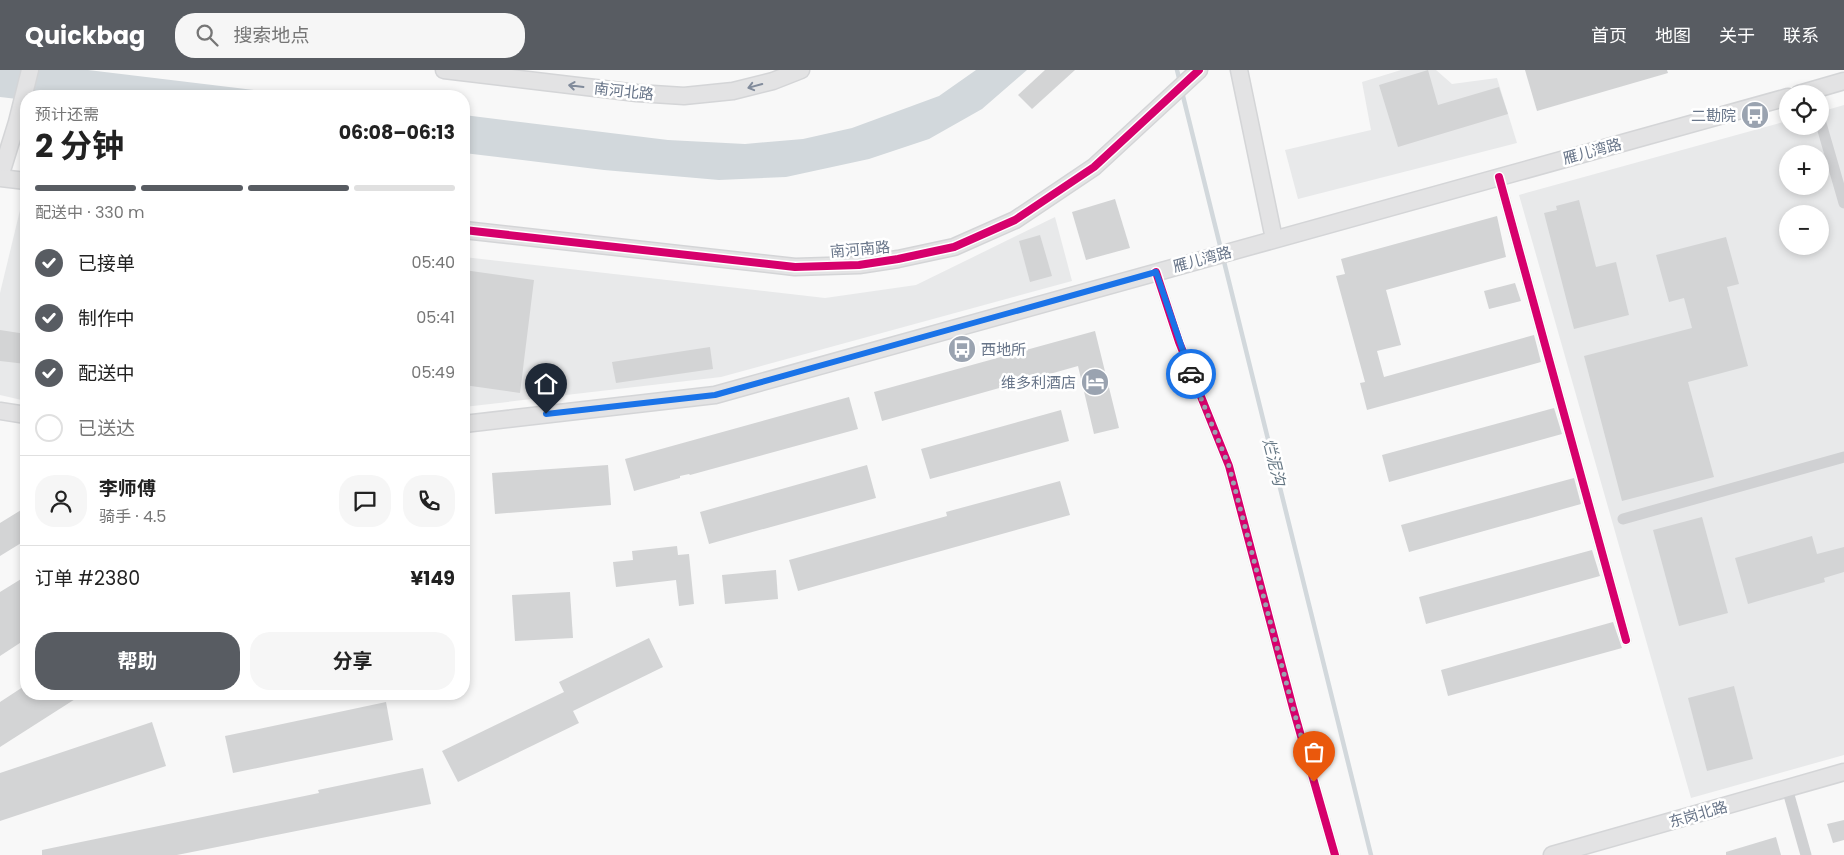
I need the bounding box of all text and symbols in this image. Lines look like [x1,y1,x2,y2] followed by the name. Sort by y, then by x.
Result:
[175,13,525,58] search box
[25,19,145,52] text: Quickbag
[193,21,221,49] icon: search
[233,22,309,49] text: 搜索地点
[1591,23,1627,48] text: 首页
[1655,23,1691,48] text: 地图
[1719,23,1755,48] text: 关于
[1783,23,1819,48] text: 联系
[593,77,655,105] street label: 南河北路
[568,81,584,91] one-way arrow
[747,82,763,91] one-way arrow
[1779,85,1829,255] map controls
[1779,85,1829,135] button: locate
[1740,100,1770,130] bus stop icon: 二勘院
[35,103,99,126] text: 预计还需
[1691,105,1736,126] place label: 二勘院
[339,119,455,146] text: 06:08–06:13
[35,123,124,168] text: 2 分钟
[1560,133,1624,169] street label: 雁儿湾路
[1779,145,1829,195] button: +
[35,201,145,224] text: 配送中 · 330 m
[1779,205,1829,255] button: −
[829,236,891,262] street label: 南河南路
[1170,241,1234,277] street label: 雁儿湾路
[35,249,63,277] icon: check
[78,250,135,277] text: 已接单
[411,251,455,274] text: 05:40
[35,304,63,332] icon: check
[78,305,135,332] text: 制作中
[416,306,455,329] text: 05:41
[947,334,977,364] bus stop icon: 西地所
[981,339,1026,360] place label: 西地所
[1166,349,1216,399] courier
[35,359,63,387] icon: check
[78,360,135,387] text: 配送中
[1177,360,1205,388] icon: car
[411,361,455,384] text: 05:49
[525,363,567,414] pin
[1080,367,1110,397] hotel icon: 维多利酒店
[532,370,560,398] icon: home
[1001,372,1076,393] place label: 维多利酒店
[78,415,135,442] text: 已送达
[1257,436,1291,490] water label: 烂泥沟
[35,475,87,527] button: person
[99,475,156,502] text: 李师傅
[339,475,391,527] button: chat
[403,475,455,527] button: phone
[99,505,166,528] text: 骑手 · 4.5
[35,565,140,592] text: 订单 #2380
[411,565,455,592] text: ¥149
[35,632,240,690] button: 帮助
[250,632,455,690] button: 分享
[1293,731,1335,782] pin
[1300,738,1328,766] icon: bag
[1666,796,1730,832] street label: 东岗北路

